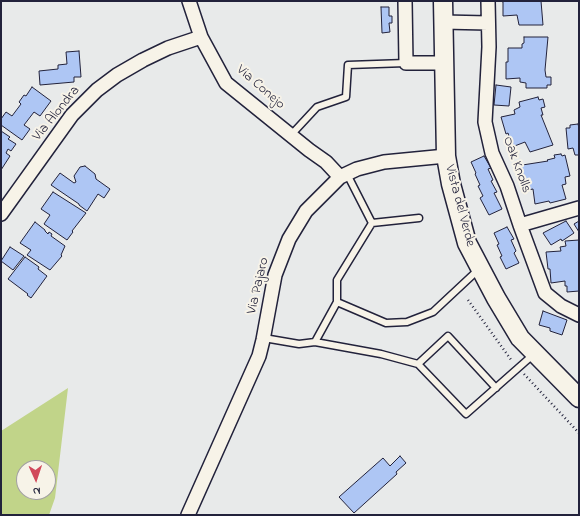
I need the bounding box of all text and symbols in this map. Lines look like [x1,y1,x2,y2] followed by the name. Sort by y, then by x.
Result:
[232,62,288,114] street label: Via Conejo
[30,83,84,145] street label: Via Alondra
[498,135,534,195] street label: Oak Knolls
[440,163,478,249] street label: Vista del Verde
[244,256,274,316] street label: Via Pajaro
[16,460,56,500] north arrow
[32,483,41,499] text: N

